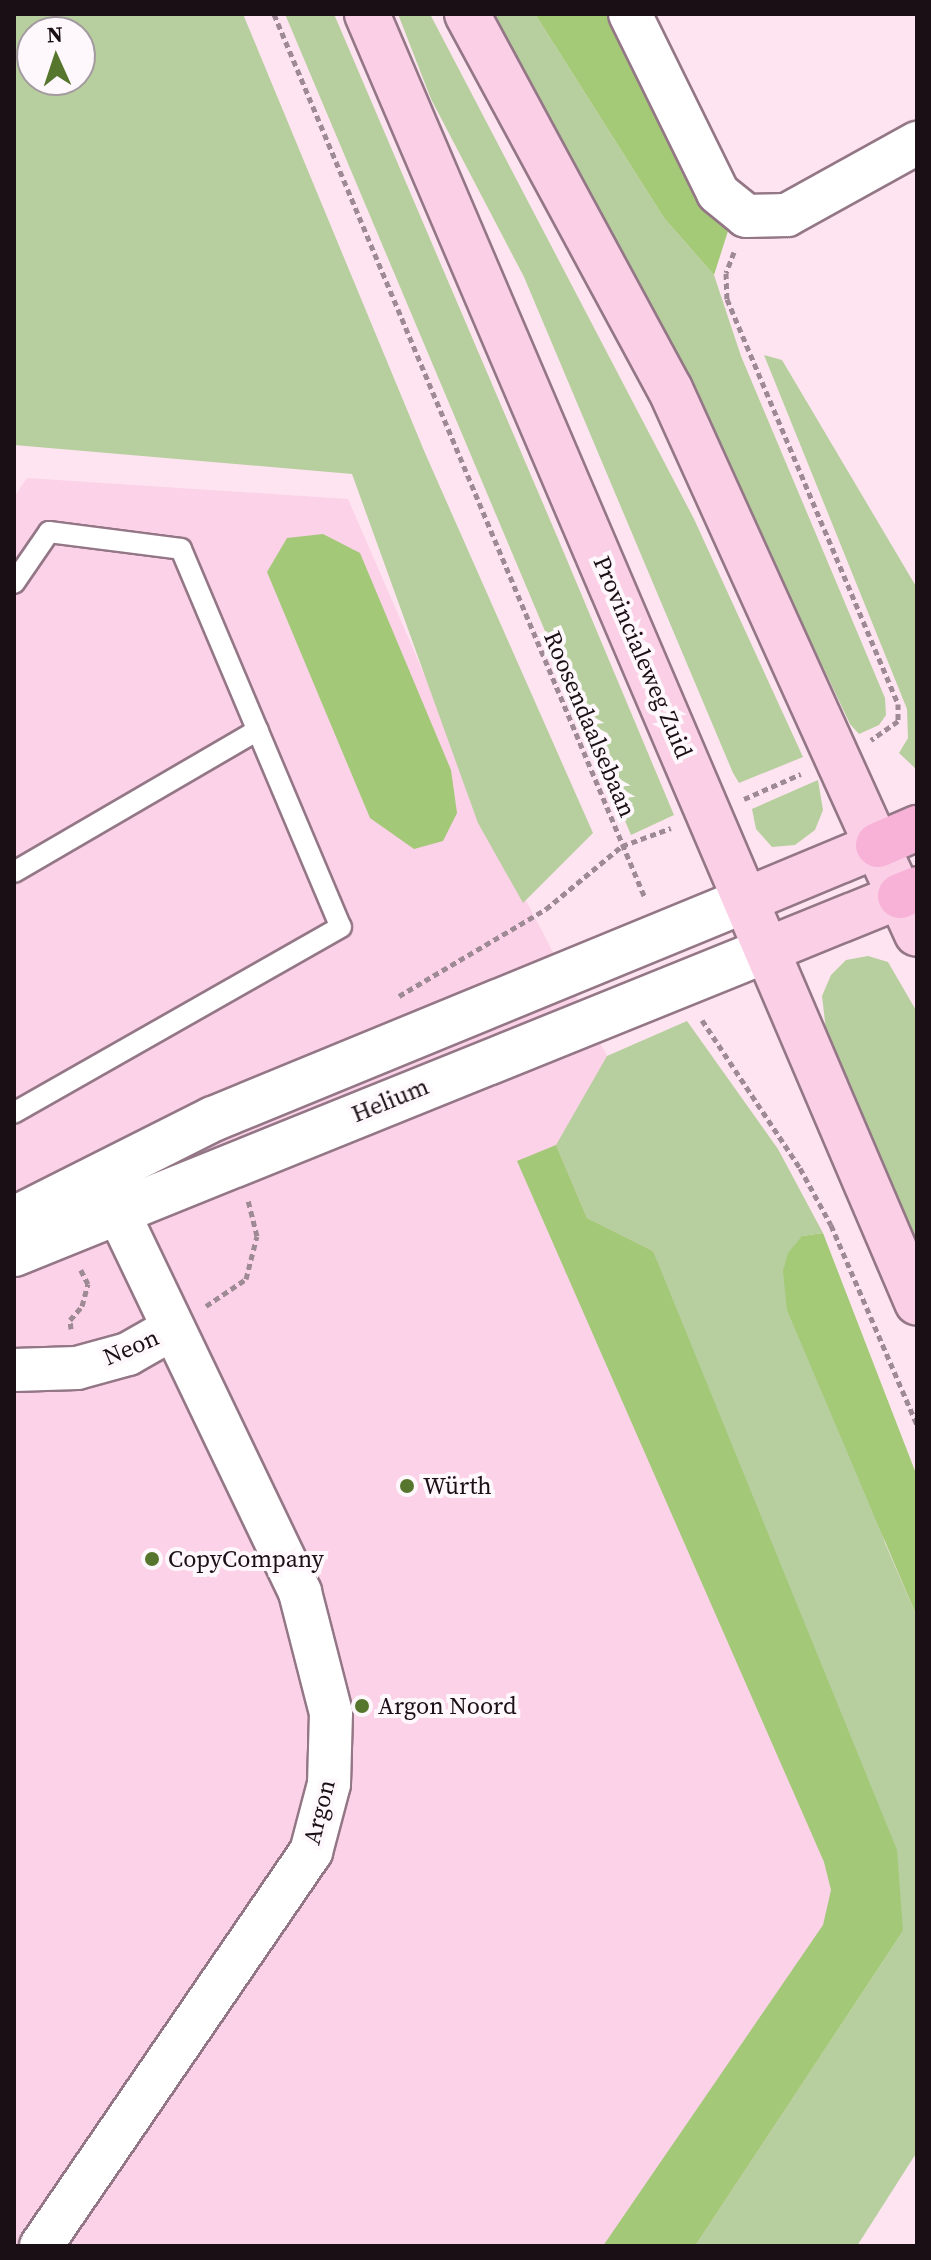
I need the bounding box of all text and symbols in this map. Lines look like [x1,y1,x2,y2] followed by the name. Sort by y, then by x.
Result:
[16,16,96,96] north arrow
[46,19,64,49] text: N
[587,552,699,762] street label: Provincialeweg Zuid
[538,627,642,821] street label: Roosendaalsebaan
[347,1072,433,1128] street label: Helium
[99,1323,163,1371] street label: Neon
[423,1472,492,1500] place label: Würth
[398,1477,416,1495] marker: Würth
[168,1545,324,1573] place label: CopyCompany
[143,1550,161,1568] marker: CopyCompany
[378,1692,517,1720] place label: Argon Noord
[353,1697,371,1715] marker: Argon Noord
[297,1777,341,1847] street label: Argon

